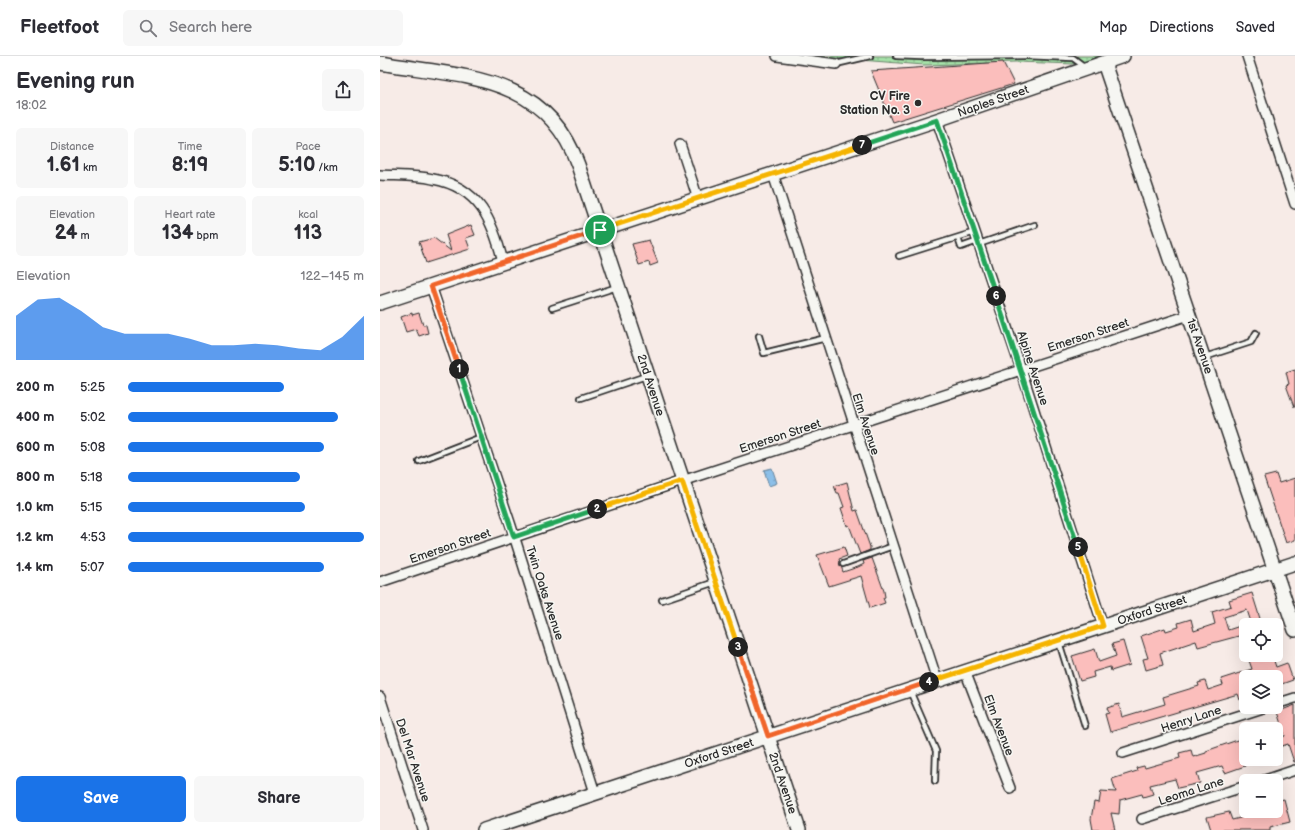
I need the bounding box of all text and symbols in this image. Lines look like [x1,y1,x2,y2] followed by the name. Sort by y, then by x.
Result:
[123,10,403,46] search box
[20,16,99,39] text: Fleetfoot
[137,17,159,39] icon: search
[169,18,252,37] text: Search here
[1099,19,1127,36] text: Map
[1149,19,1214,36] text: Directions
[1236,19,1275,36] text: Saved
[16,68,135,95] text: Evening run
[322,69,364,111] button: share
[956,82,1031,121] street label: Naples Street
[840,89,910,118] place label: CV Fire Station No. 3
[16,97,47,113] text: 18:02
[913,98,923,108] marker: CV Fire Station No. 3
[852,135,872,155] pin: 7
[859,138,865,151] text: 7
[50,140,94,153] text: Distance
[178,140,202,153] text: Time
[295,140,321,153] text: Pace
[47,153,80,177] text: 1.61
[172,153,208,177] text: 8:19
[278,153,315,177] text: 5:10
[80,161,97,174] text: km
[315,161,338,174] text: /km
[49,208,95,221] text: Elevation
[165,208,215,221] text: Heart rate
[298,208,318,221] text: kcal
[583,213,617,247] pin
[589,219,611,241] icon: arrive
[54,221,77,245] text: 24
[162,221,194,245] text: 134
[294,221,322,245] text: 113
[77,229,90,242] text: m
[194,229,218,242] text: bpm
[16,268,70,284] text: Elevation
[300,268,364,284] text: 122–145 m
[986,286,1006,306] pin: 6
[993,289,999,302] text: 6
[1046,315,1131,356] street label: Emerson Street
[1183,316,1216,376] street label: 1st Avenue
[1013,329,1052,407] street label: Alpine Avenue
[633,352,668,418] street label: 2nd Avenue
[449,359,469,379] pin: 1
[457,362,461,375] text: 1
[16,379,54,395] text: 200 m
[80,379,105,395] text: 5:25
[848,391,883,457] street label: Elm Avenue
[16,409,54,425] text: 400 m
[80,409,105,425] text: 5:02
[738,416,823,457] street label: Emerson Street
[16,439,55,455] text: 600 m
[80,439,105,455] text: 5:08
[16,469,55,485] text: 800 m
[80,469,103,485] text: 5:18
[16,499,54,515] text: 1.0 km
[80,499,103,515] text: 5:15
[587,499,607,519] pin: 2
[594,502,600,515] text: 2
[408,525,493,567] street label: Emerson Street
[16,529,54,545] text: 1.2 km
[80,529,106,545] text: 4:53
[1068,537,1088,557] pin: 5
[1075,540,1081,553] text: 5
[522,544,567,642] street label: Twin Oaks Avenue
[16,559,53,575] text: 1.4 km
[80,559,104,575] text: 5:07
[1116,592,1189,629] street label: Oxford Street
[1239,618,1283,818] map controls
[1239,618,1283,662] button: locate
[728,637,748,657] pin: 3
[735,640,741,653] text: 3
[1239,670,1283,714] button: layers
[919,672,939,692] pin: 4
[926,675,932,688] text: 4
[980,693,1017,758] street label: Elm Avenue
[1159,703,1223,736] street label: Henry Lane
[392,717,433,804] street label: Del Mar Avenue
[1239,722,1283,766] button: +
[683,735,756,772] street label: Oxford Street
[765,750,800,816] street label: 2nd Avenue
[1157,774,1226,809] street label: Leoma Lane
[1239,774,1283,818] button: −
[16,776,186,822] button: Save
[194,776,364,822] button: Share

